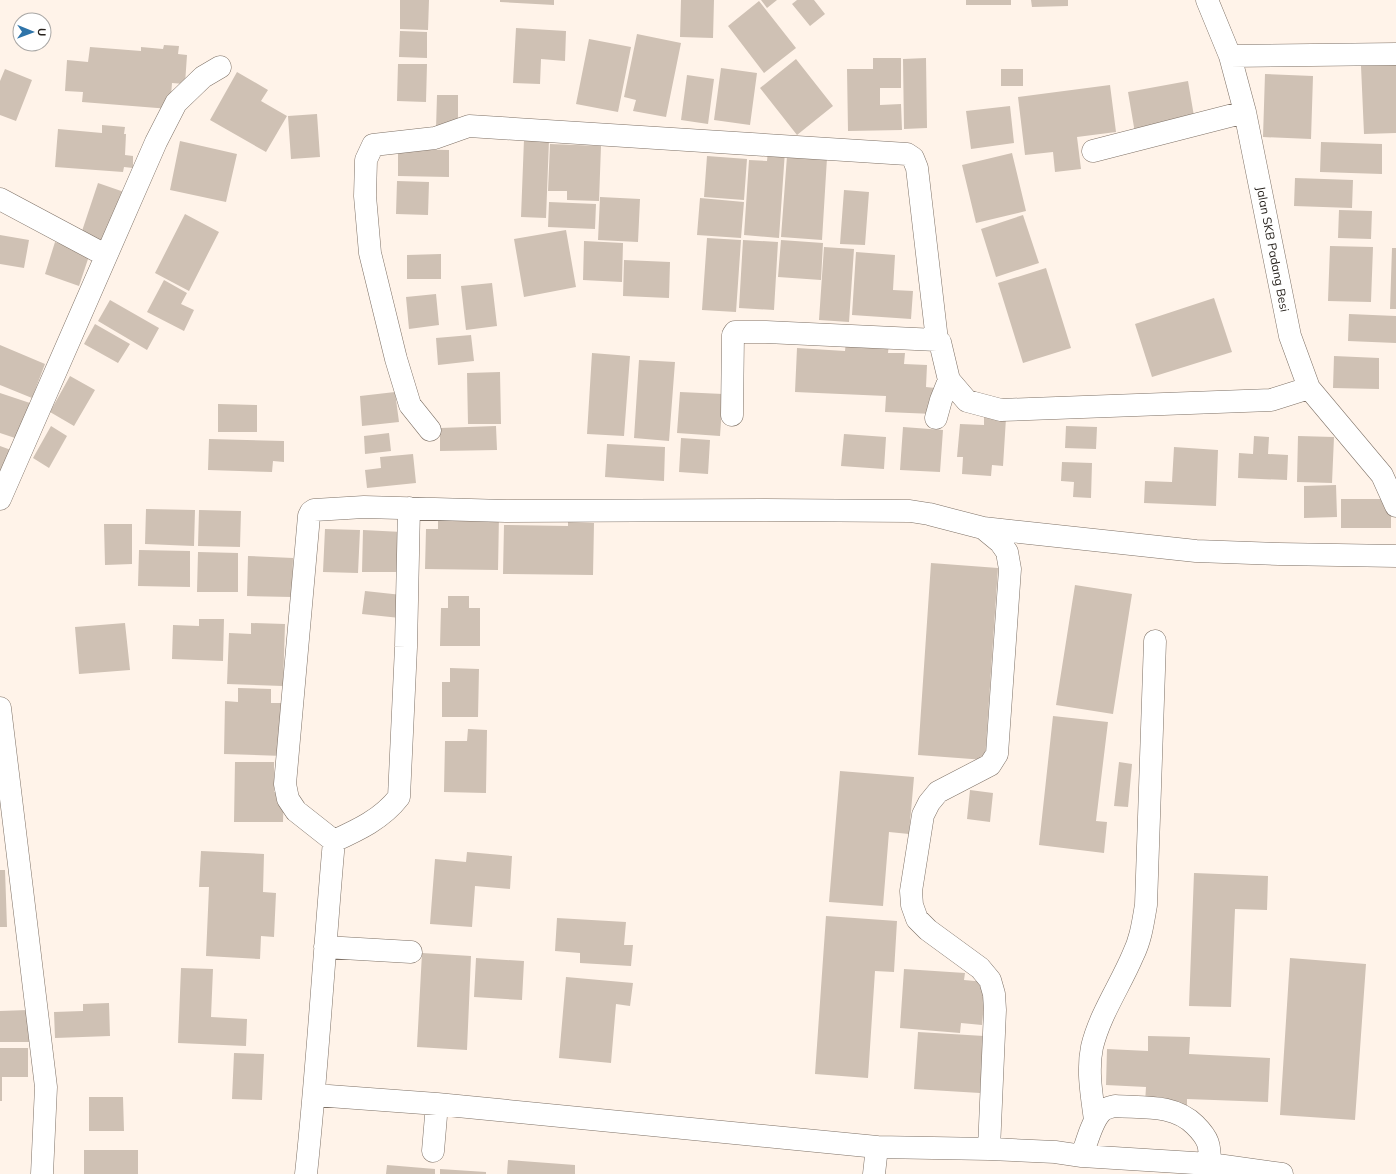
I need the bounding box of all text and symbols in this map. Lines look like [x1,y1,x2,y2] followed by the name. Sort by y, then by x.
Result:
[12,12,52,52] north arrow
[35,28,49,36] text: U
[1253,185,1293,313] street label: Jalan SKB Padang Besi

